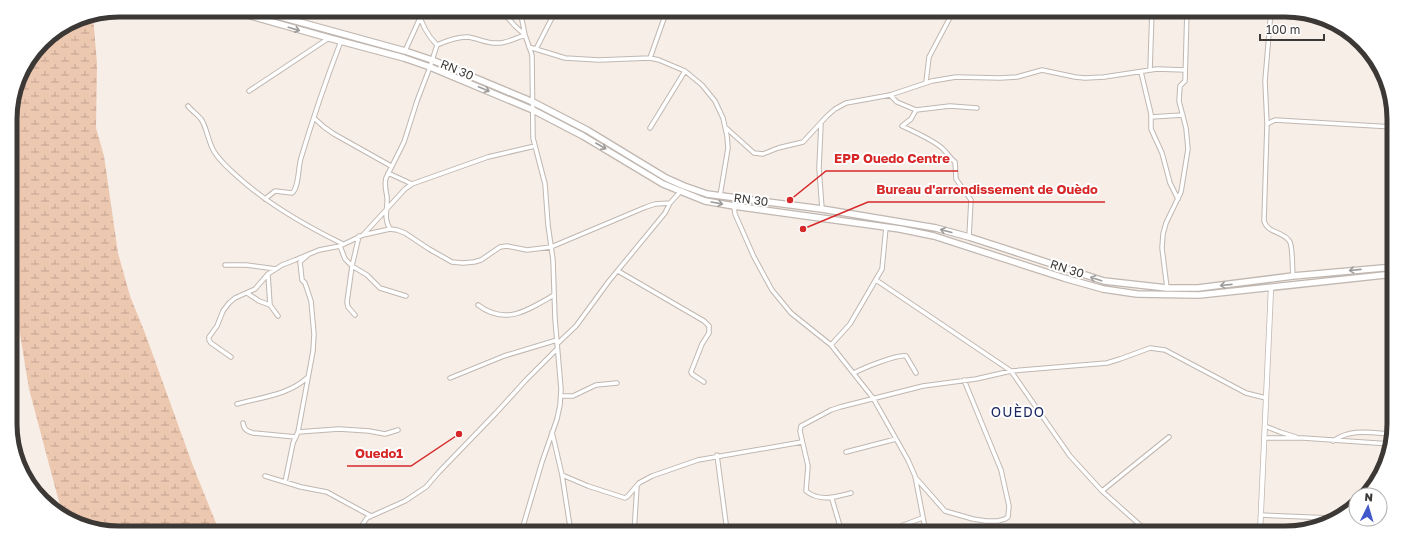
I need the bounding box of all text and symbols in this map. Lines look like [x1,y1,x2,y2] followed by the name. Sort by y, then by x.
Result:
[1260,16,1324,42] scale bar
[1266,22,1300,37] text: 100 m
[287,26,300,33] one-way arrow
[438,56,476,83] street label: RN 30
[478,86,490,94] one-way arrow
[595,143,607,151] one-way arrow
[826,146,958,171] callout: EPP Ouedo Centre
[834,150,950,166] text: EPP Ouedo Centre
[868,177,1105,202] callout: Bureau d'arrondissement de Ouèdo
[876,181,1098,197] text: Bureau d'arrondissement de Ouèdo
[733,190,769,209] street label: RN 30
[710,200,723,208] one-way arrow
[940,227,953,234] one-way arrow
[1048,256,1086,281] street label: RN 30
[1349,267,1362,274] one-way arrow
[1090,275,1103,282] one-way arrow
[1220,281,1233,289] one-way arrow
[991,403,1045,420] district label: OUÈDO
[347,441,411,466] callout: Ouedo1
[355,445,403,461] text: Ouedo1
[1348,487,1388,527] north arrow
[1364,490,1374,503] text: N

